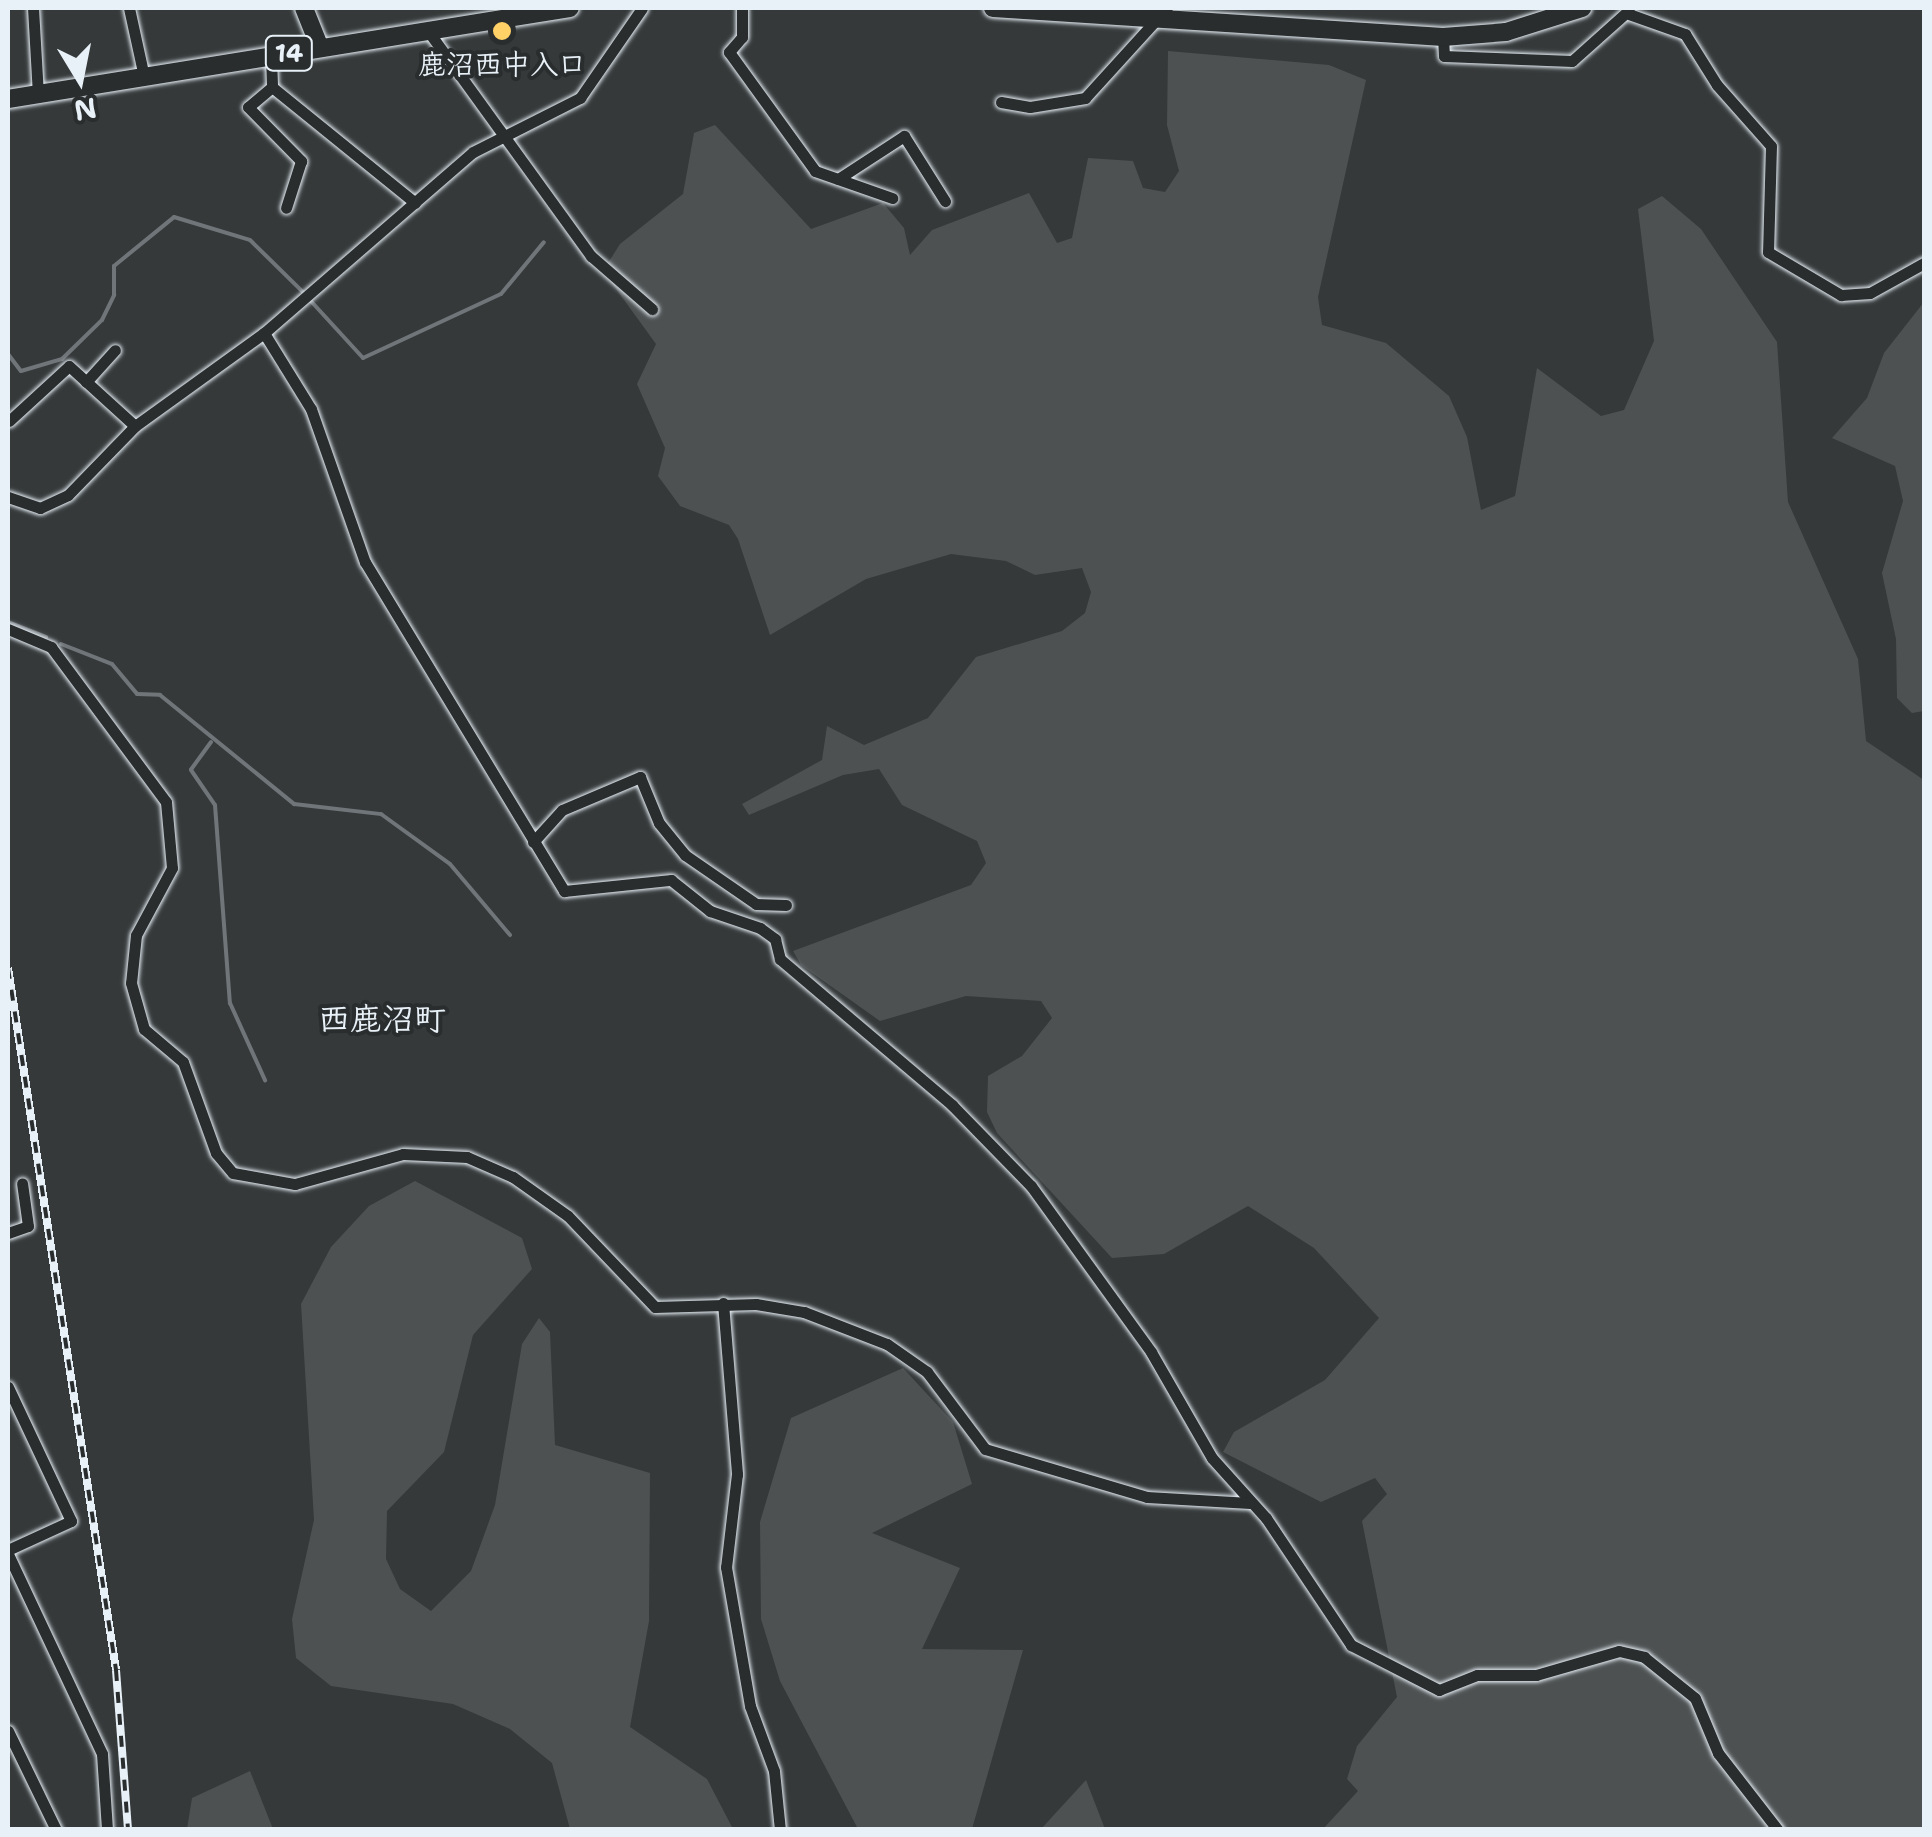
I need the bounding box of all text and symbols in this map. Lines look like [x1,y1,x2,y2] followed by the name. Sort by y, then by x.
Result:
[491,20,513,42] marker: 鹿沼西中入口
[30,30,130,130] north arrow
[264,33,314,73] road number: 14
[418,47,586,81] place label: 鹿沼西中入口
[71,89,99,130] text: N
[318,1000,446,1038] district label: 西鹿沼町

